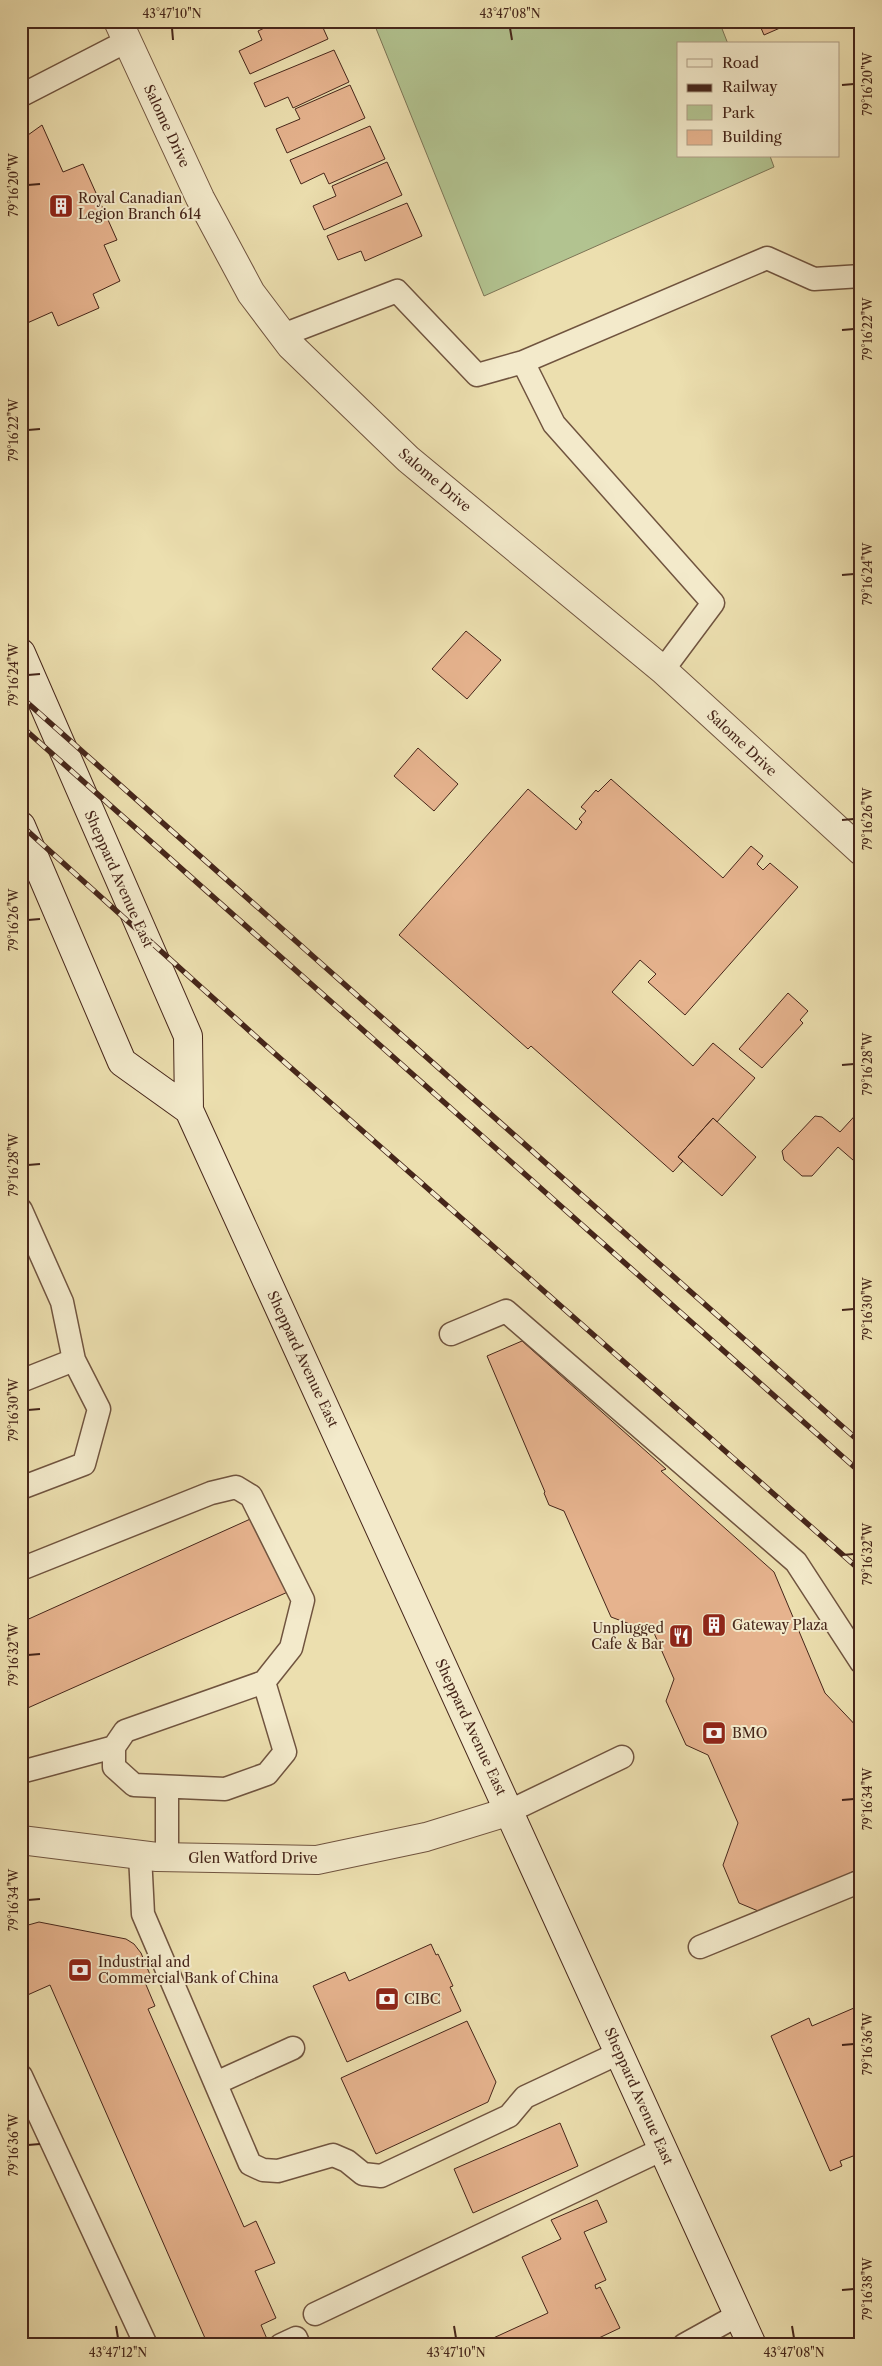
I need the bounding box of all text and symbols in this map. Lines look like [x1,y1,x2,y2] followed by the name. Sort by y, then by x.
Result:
[142,6,202,21] text: 43°47'10"N
[479,6,541,21] text: 43°47'08"N
[677,42,840,158] legend
[860,51,875,116] text: 79°16'20"W
[722,53,759,72] text: Road
[722,77,778,96] text: Railway
[140,82,194,170] street label: Salome Drive
[722,103,756,122] text: Park
[722,127,782,146] text: Building
[6,152,21,217] text: 79°16'20"W
[78,189,201,223] place label: Royal Canadian Legion Branch 614
[48,193,74,219] building icon: Royal Canadian Legion Branch 614
[860,297,875,360] text: 79°16'22"W
[6,398,21,461] text: 79°16'22"W
[395,444,475,516] street label: Salome Drive
[860,542,875,605] text: 79°16'24"W
[6,643,21,706] text: 79°16'24"W
[703,706,781,780] street label: Salome Drive
[860,787,875,850] text: 79°16'26"W
[81,807,157,951] street label: Sheppard Avenue East
[6,888,21,951] text: 79°16'26"W
[860,1032,875,1095] text: 79°16'28"W
[6,1133,21,1196] text: 79°16'28"W
[860,1277,875,1341] text: 79°16'30"W
[263,1288,343,1430] street label: Sheppard Avenue East
[6,1378,21,1442] text: 79°16'30"W
[860,1522,875,1585] text: 79°16'32"W
[701,1612,727,1638] building icon: Gateway Plaza
[732,1616,829,1634] place label: Gateway Plaza
[591,1619,664,1653] place label: Unplugged Cafe & Bar
[6,1623,21,1686] text: 79°16'32"W
[668,1623,694,1649] restaurant icon: Unplugged Cafe & Bar
[431,1656,511,1798] street label: Sheppard Avenue East
[701,1720,727,1746] bank icon: BMO
[732,1724,767,1742] place label: BMO
[860,1767,875,1830] text: 79°16'34"W
[188,1849,318,1867] street label: Glen Watford Drive
[6,1868,21,1931] text: 79°16'34"W
[98,1953,279,1987] place label: Industrial and Commercial Bank of China
[67,1957,93,1983] bank icon: Industrial and Commercial Bank of China
[374,1986,400,2012] bank icon: CIBC
[404,1990,441,2008] place label: CIBC
[860,2012,875,2075] text: 79°16'36"W
[601,2024,677,2168] street label: Sheppard Avenue East
[6,2113,21,2176] text: 79°16'36"W
[860,2257,875,2320] text: 79°16'38"W
[89,2345,147,2360] text: 43°47'12"N
[426,2345,486,2360] text: 43°47'10"N
[763,2345,825,2360] text: 43°47'08"N

